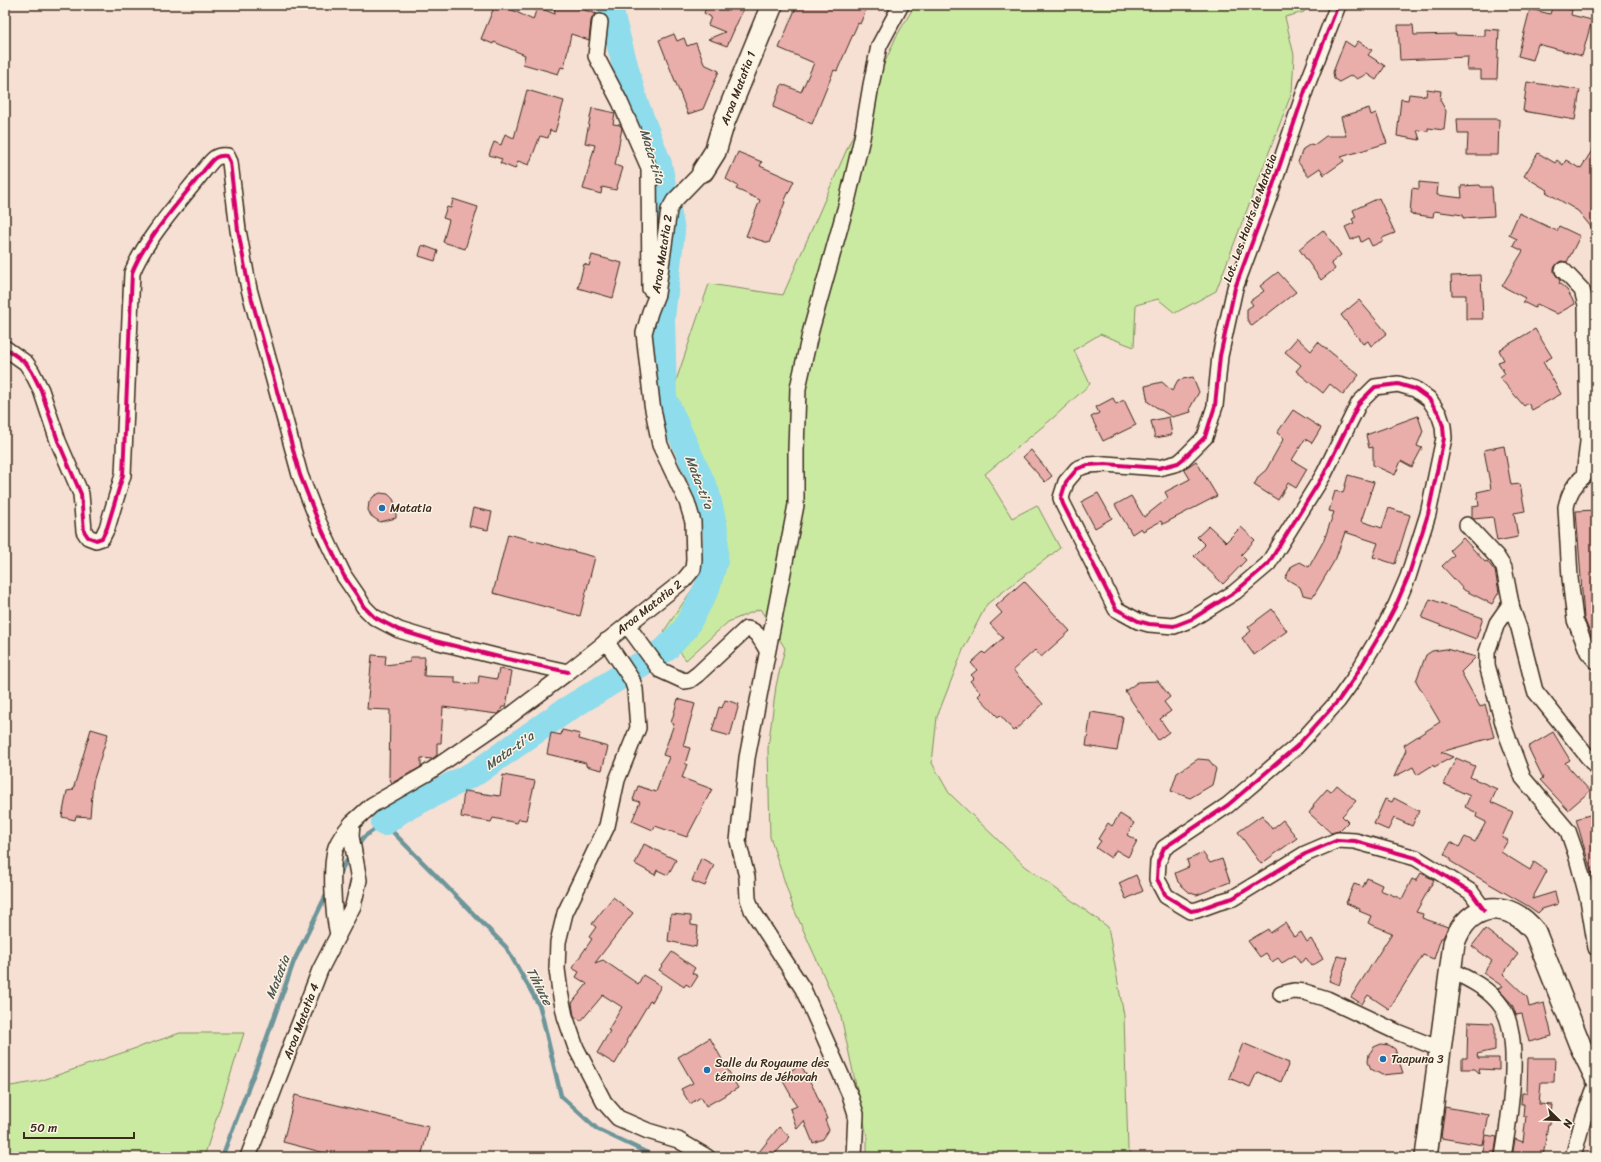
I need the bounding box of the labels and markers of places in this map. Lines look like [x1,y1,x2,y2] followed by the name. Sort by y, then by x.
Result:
[390,497,432,519] place label: Matatia
[377,503,387,513] marker: Matatia
[1391,1048,1444,1070] place label: Taapuna 3
[715,1052,830,1088] place label: Salle du Royaume des témoins de Jéhovah
[1378,1054,1388,1064] marker: Taapuna 3
[702,1065,712,1075] marker: Salle du Royaume des témoins de Jéhovah

